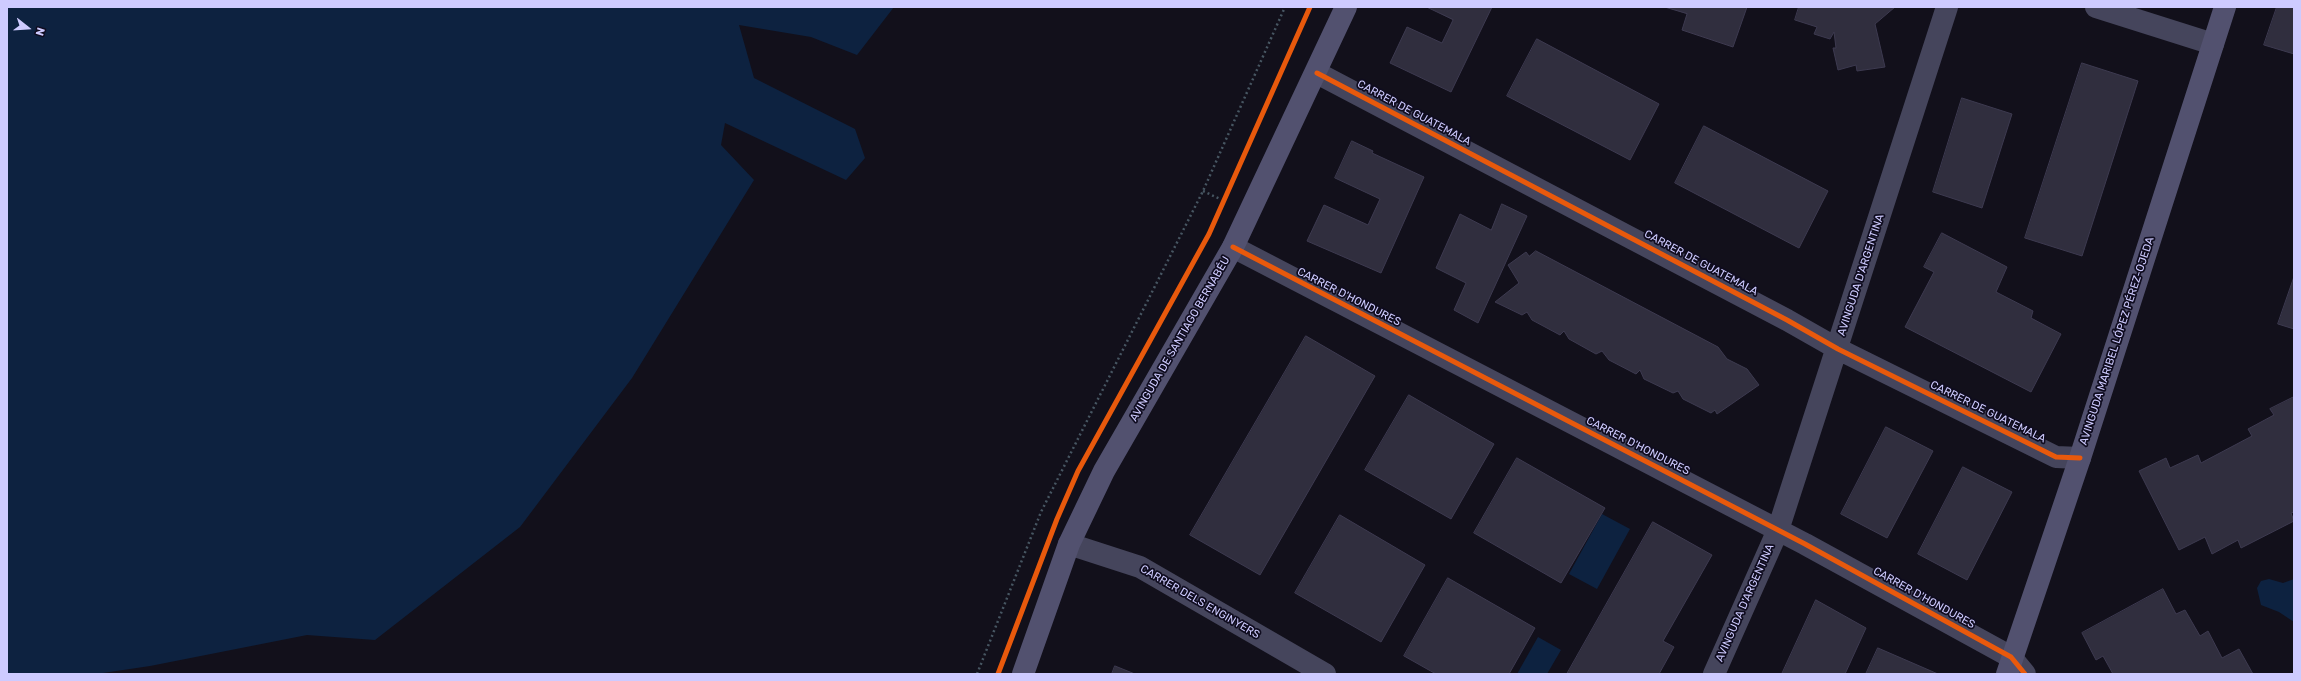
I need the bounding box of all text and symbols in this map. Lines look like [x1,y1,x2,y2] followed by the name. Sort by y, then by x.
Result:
[8,8,48,48] north arrow
[33,26,47,37] text: N
[1355,77,1473,149] street label: CARRER DE GUATEMALA
[1835,212,1887,338] street label: AVINGUDA D'ARGENTINA
[1642,227,1760,299] street label: CARRER DE GUATEMALA
[2077,235,2157,447] street label: AVINGUDA MARIBEL LÓPEZ PÉREZ-OJEDA
[1127,254,1233,424] street label: AVINGUDA DE SANTIAGO BERNABÉU
[1295,265,1403,329] street label: CARRER D'HONDURES
[1928,378,2048,446] street label: CARRER DE GUATEMALA
[1584,414,1692,478] street label: CARRER D'HONDURES
[1713,542,1777,664] street label: AVINGUDA D'ARGENTINA
[1138,562,1262,642] street label: CARRER DELS ENGINYERS
[1871,564,1977,632] street label: CARRER D'HONDURES

